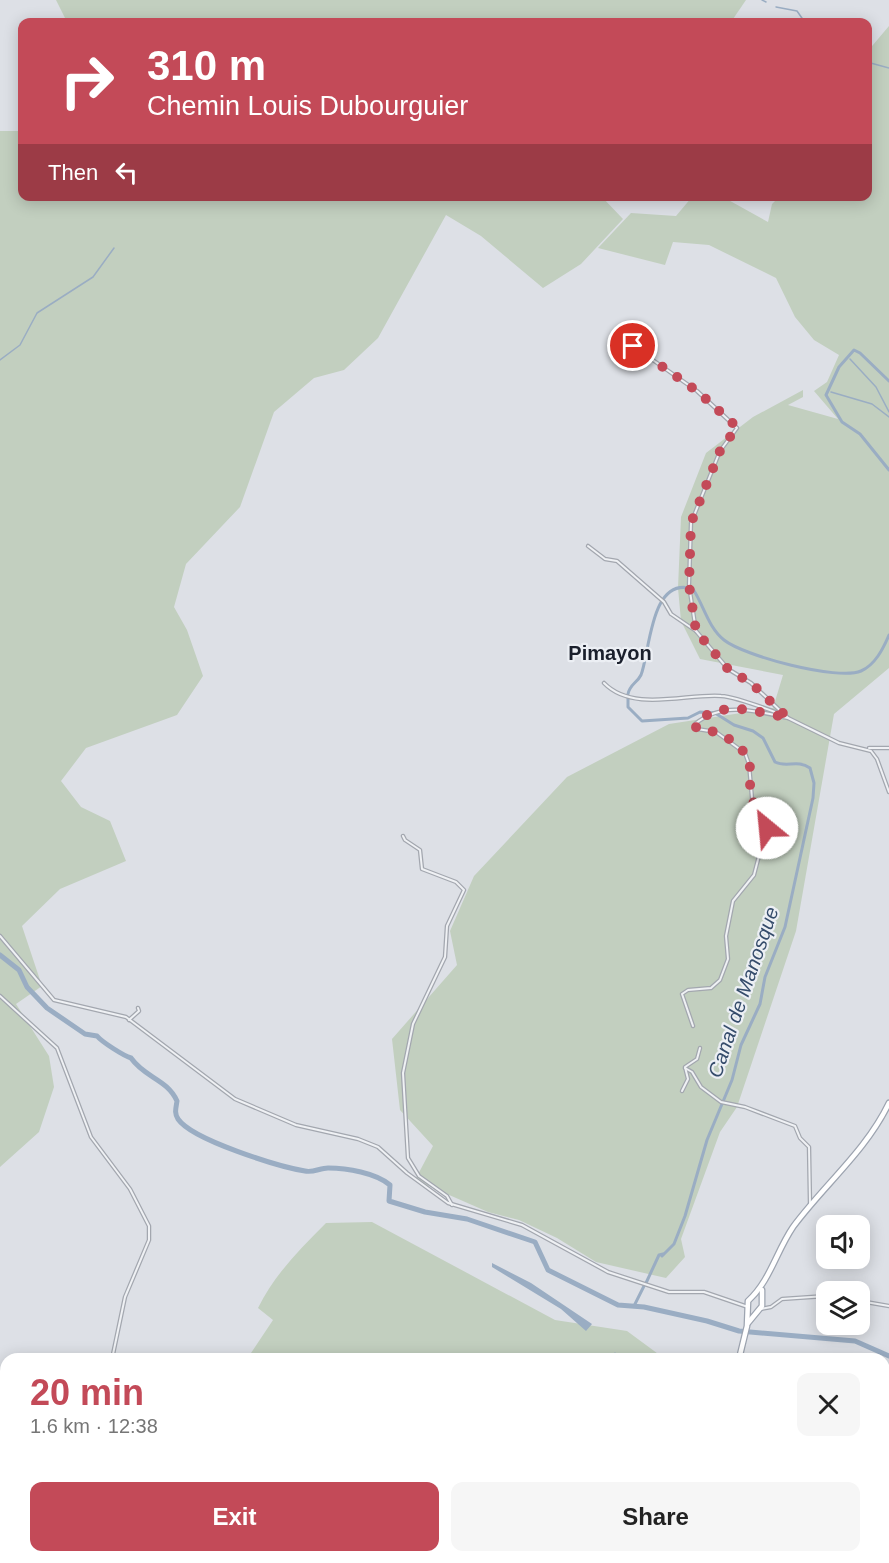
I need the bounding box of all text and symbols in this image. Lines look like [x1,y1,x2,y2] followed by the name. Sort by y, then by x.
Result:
[48,42,126,120] icon: right
[147,42,266,89] text: 310 m
[147,91,468,121] text: Chemin Louis Dubourguier
[110,156,143,189] icon: left
[48,160,98,185] text: Then
[607,320,658,371] pin
[616,329,649,362] icon: arrive
[568,642,652,664] district label: Pimayon
[735,796,799,860] position arrow
[703,904,783,1080] water label: Canal de Manosque
[816,1215,870,1335] map controls
[816,1215,870,1269] button: sound
[816,1281,870,1335] button: layers
[30,1372,144,1413] text: 20 min
[797,1373,860,1436] button: close
[30,1415,158,1437] text: 1.6 km · 12:38
[30,1482,439,1551] button: Exit
[451,1482,860,1551] button: Share

